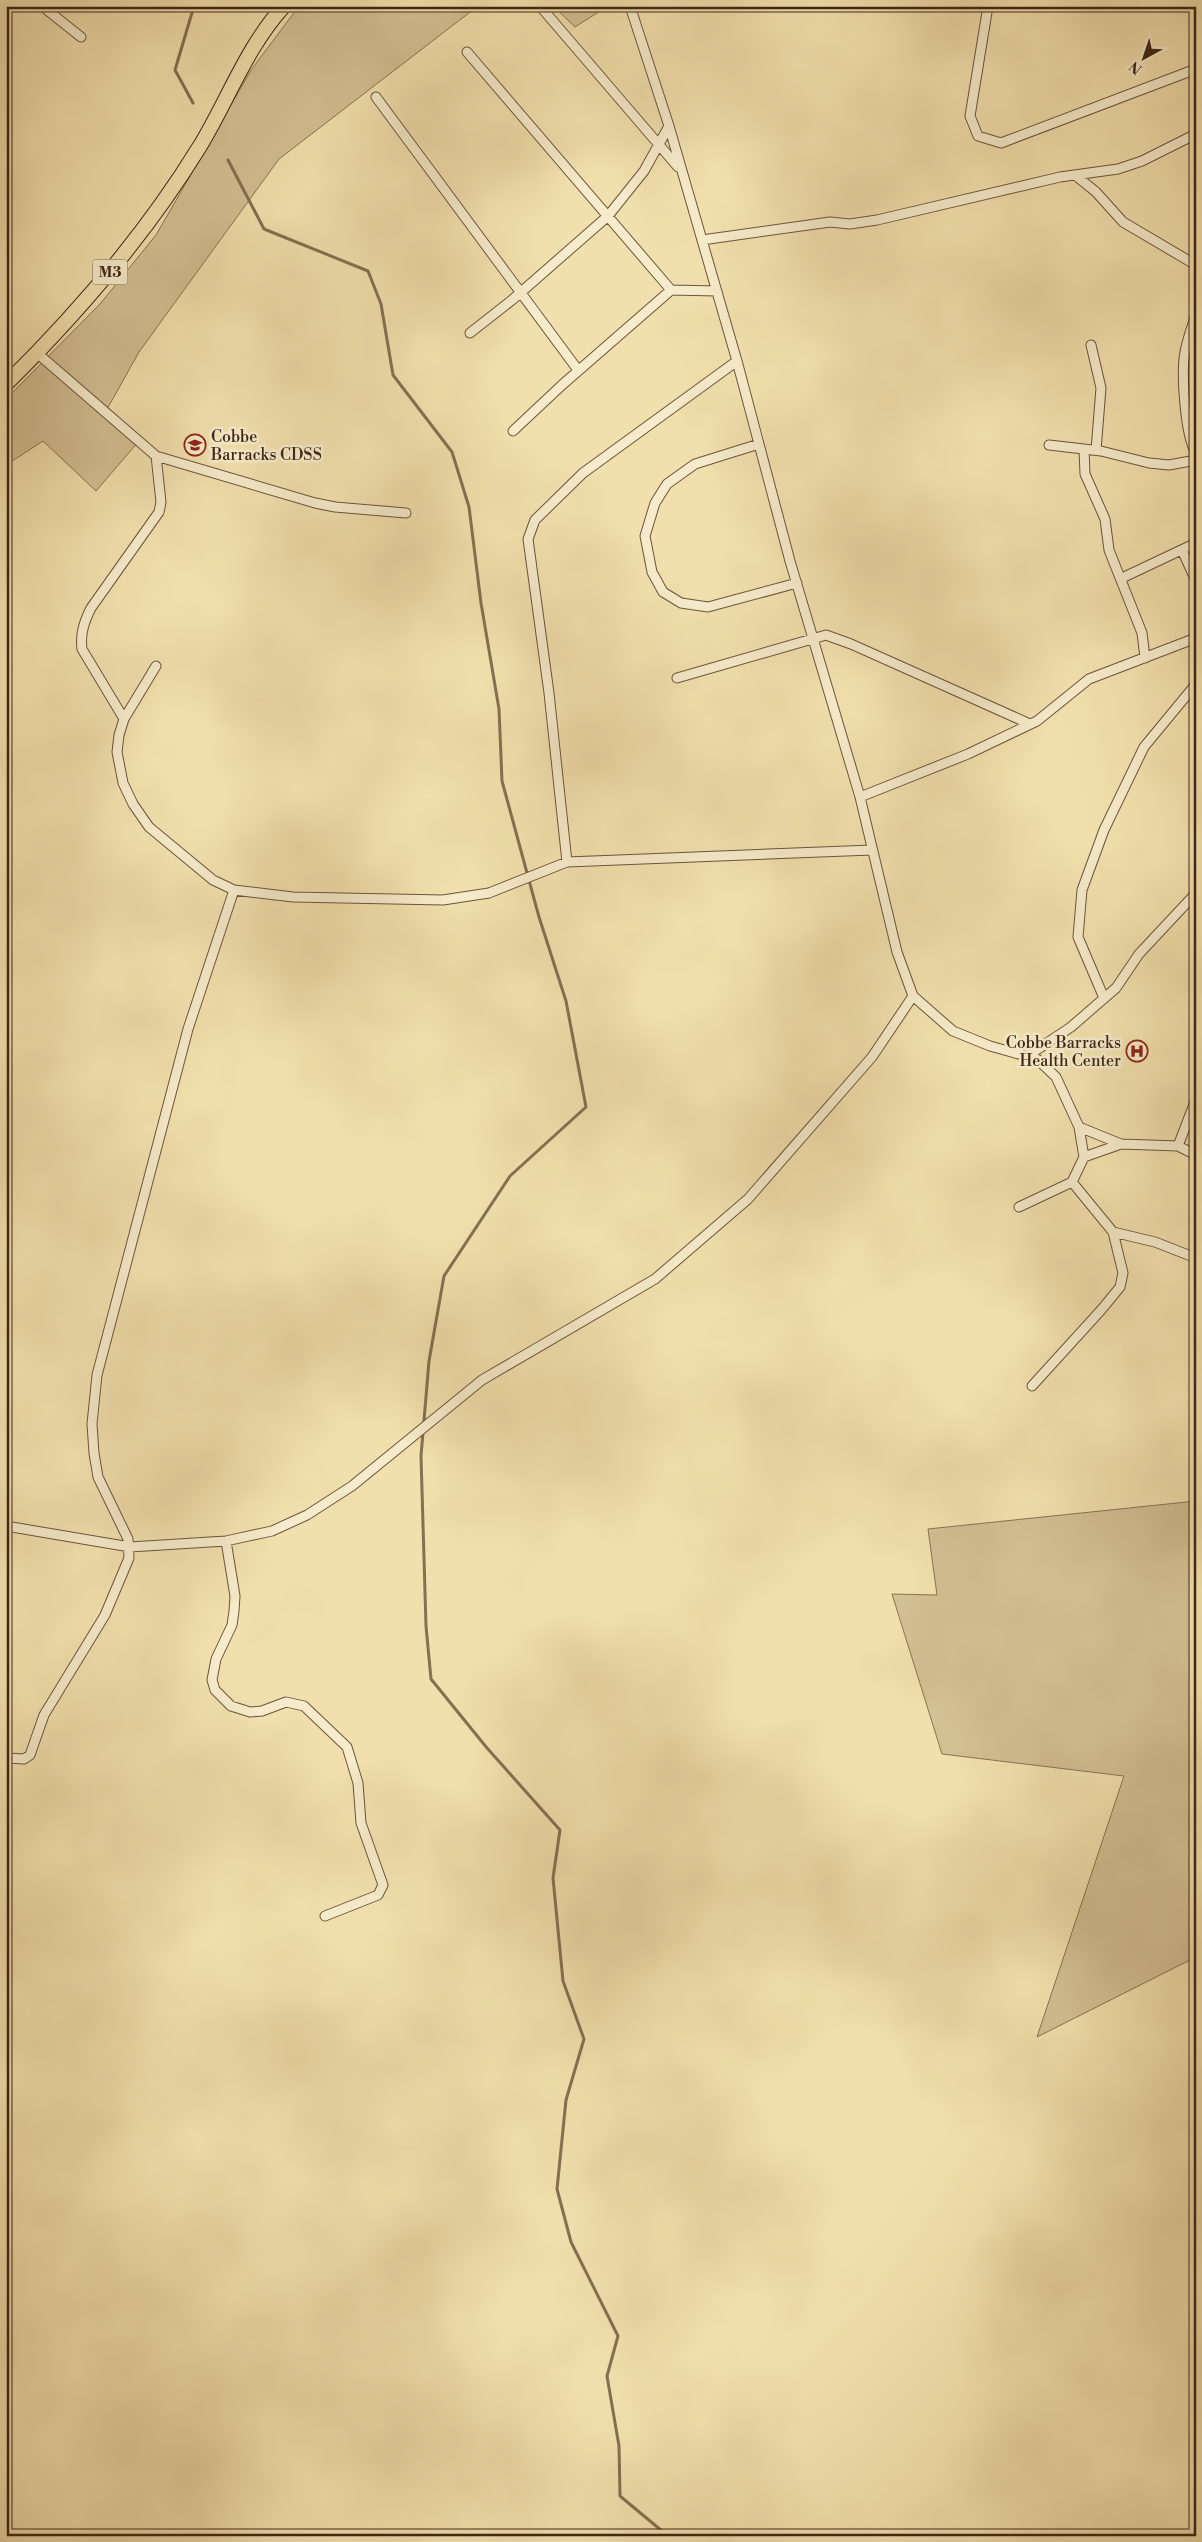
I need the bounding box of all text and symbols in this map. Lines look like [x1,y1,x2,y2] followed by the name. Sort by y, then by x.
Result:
[1120,32,1170,82] north arrow
[1126,57,1146,78] text: N
[92,260,128,284] road number: M3
[210,427,322,465] place label: Cobbe Barracks CDSS
[183,433,207,457] school or university icon: Cobbe Barracks CDSS
[1006,1033,1121,1071] place label: Cobbe Barracks Health Center
[1125,1039,1149,1063] hospital icon: Cobbe Barracks Health Center

